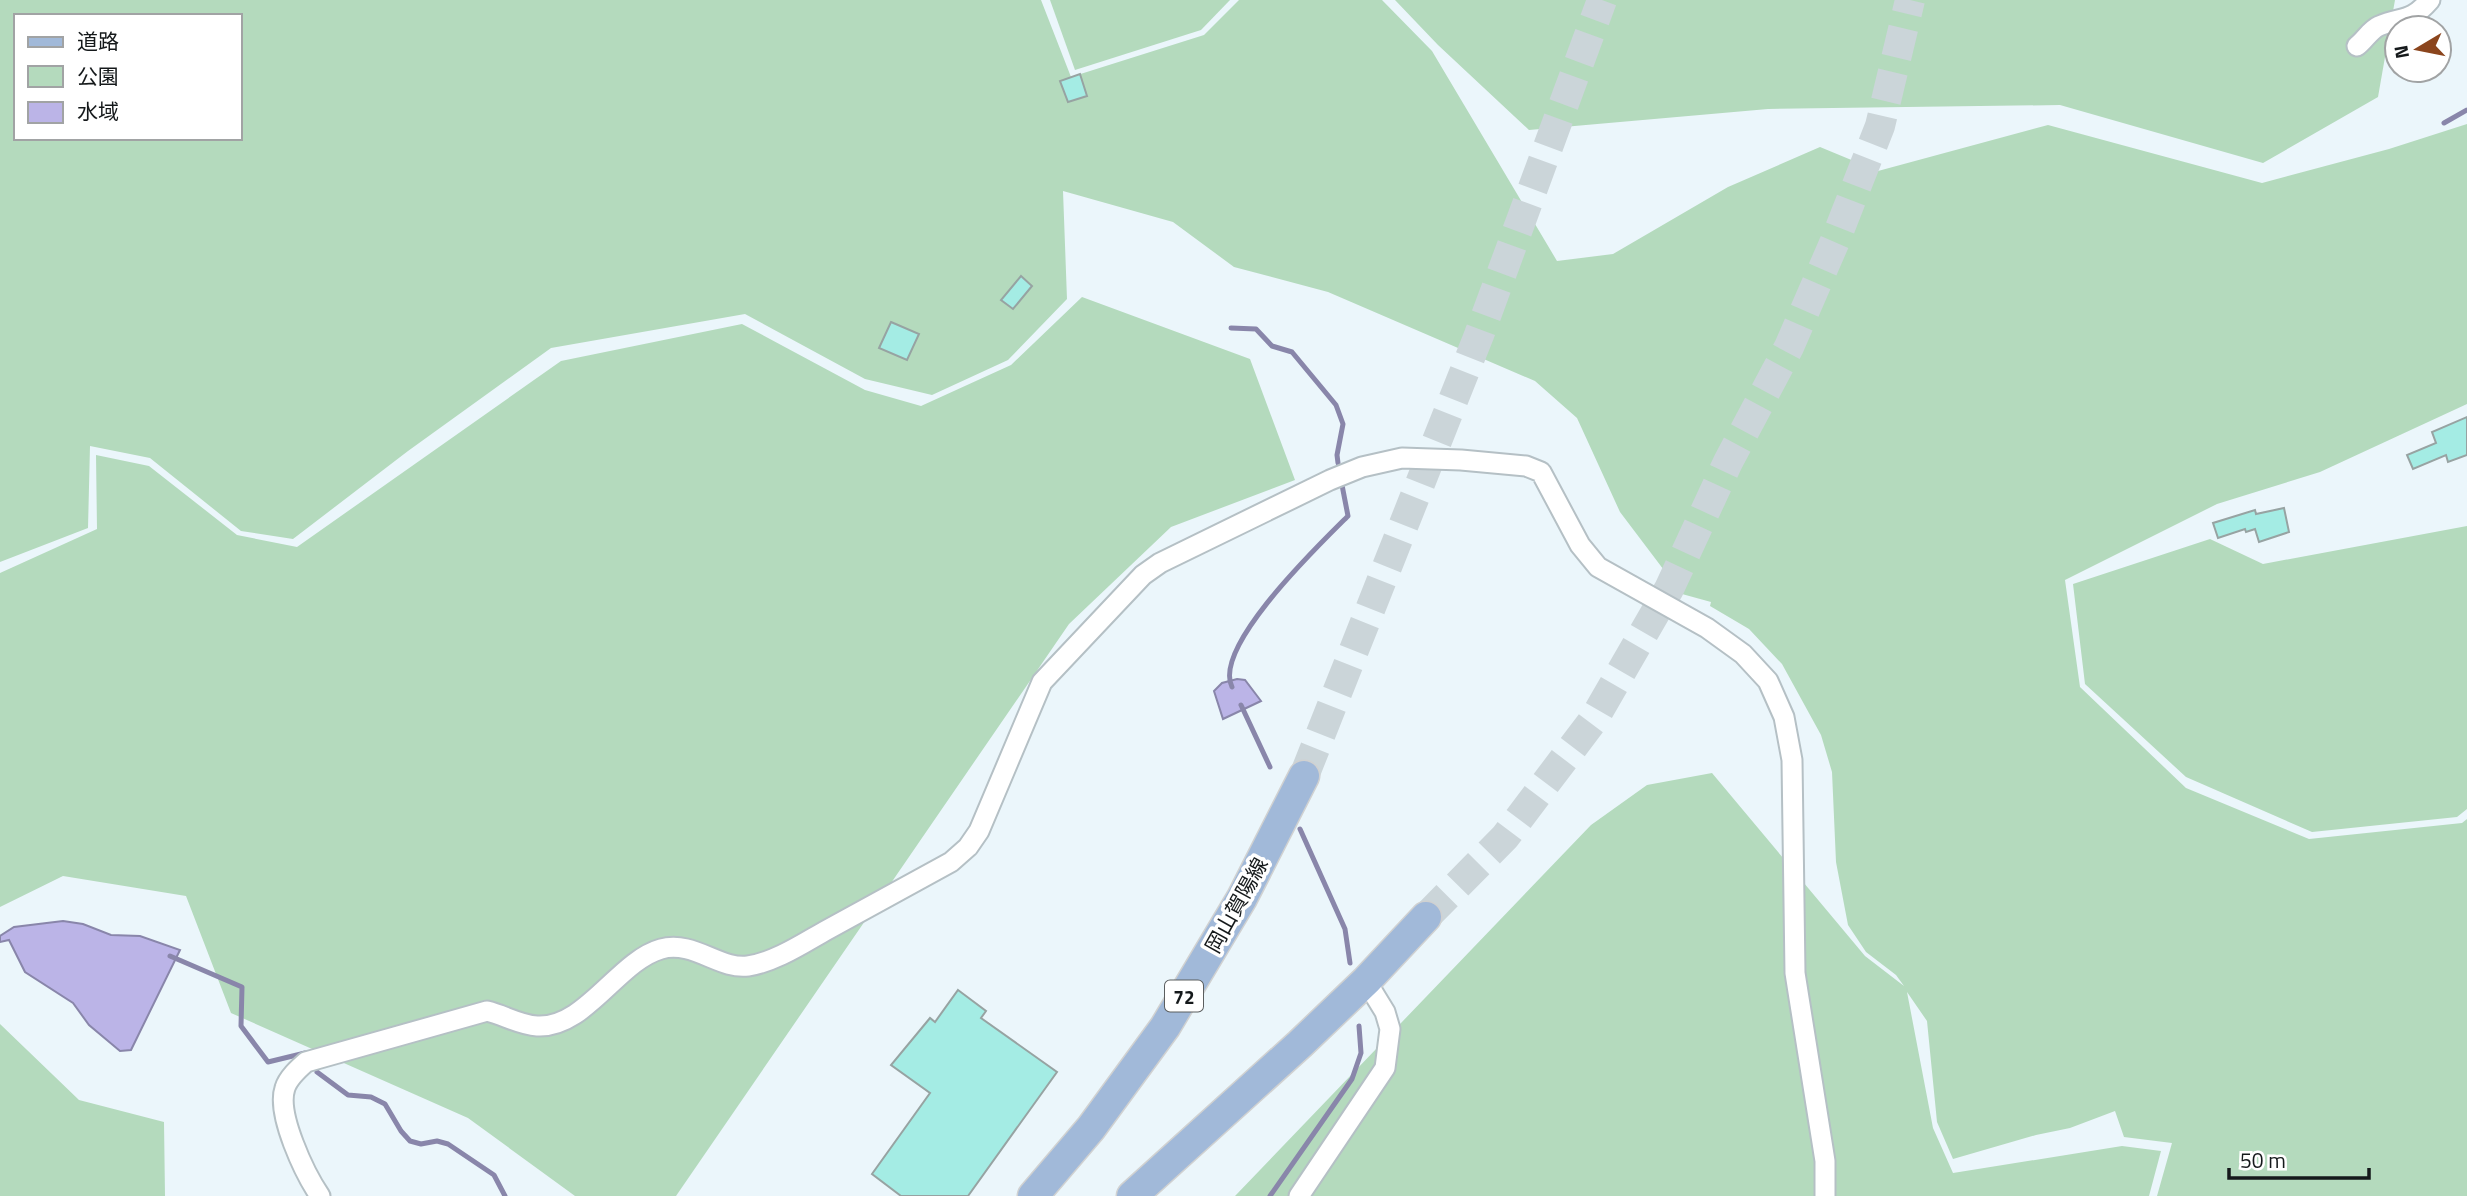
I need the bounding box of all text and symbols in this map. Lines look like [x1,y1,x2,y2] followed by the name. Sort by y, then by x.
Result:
[14,14,242,140] legend
[2383,14,2453,84] north arrow
[77,25,119,57] text: 道路
[2385,43,2416,61] text: N
[77,60,119,92] text: 公園
[77,95,119,127] text: 水域
[1197,851,1275,959] street label: 岡山賀陽線
[1165,980,1203,1012] road number: 72
[2229,1136,2369,1180] scale bar
[2240,1144,2286,1176] text: 50 m

